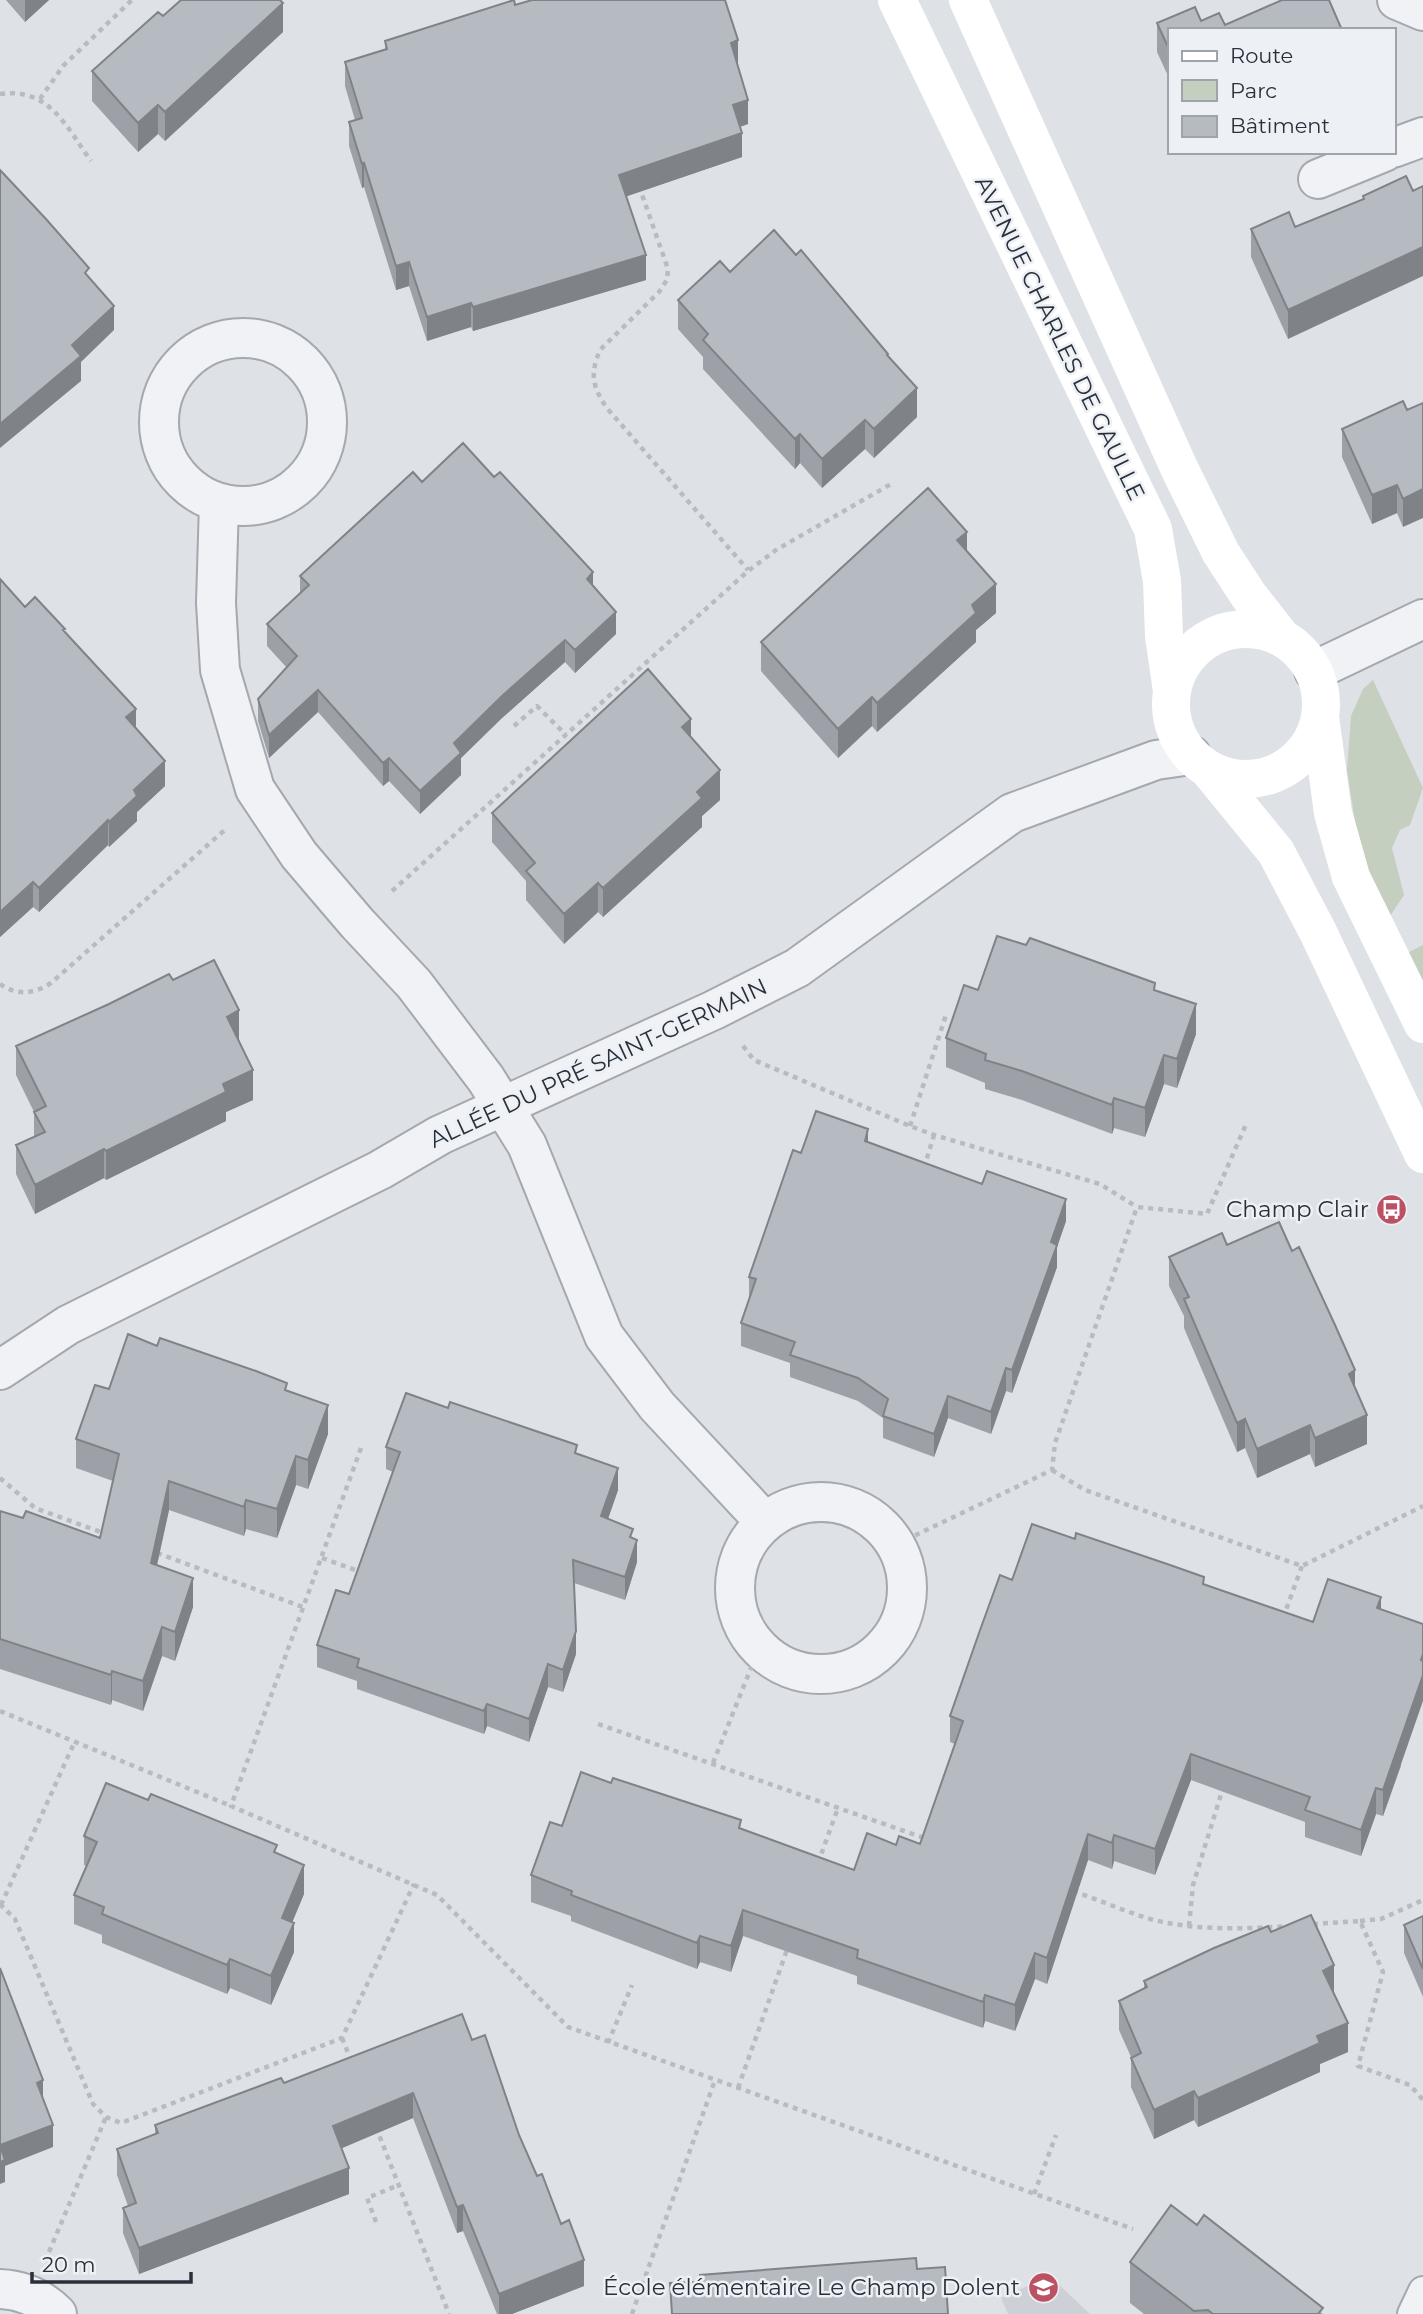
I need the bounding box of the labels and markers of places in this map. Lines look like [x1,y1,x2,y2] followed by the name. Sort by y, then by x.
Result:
[1375,1192,1409,1226] bus stop icon: Champ Clair
[1226,1195,1369,1223] place label: Champ Clair
[1026,2270,1060,2304] school or university icon: École élémentaire Le Champ Dolent
[603,2273,1020,2301] place label: École élémentaire Le Champ Dolent

